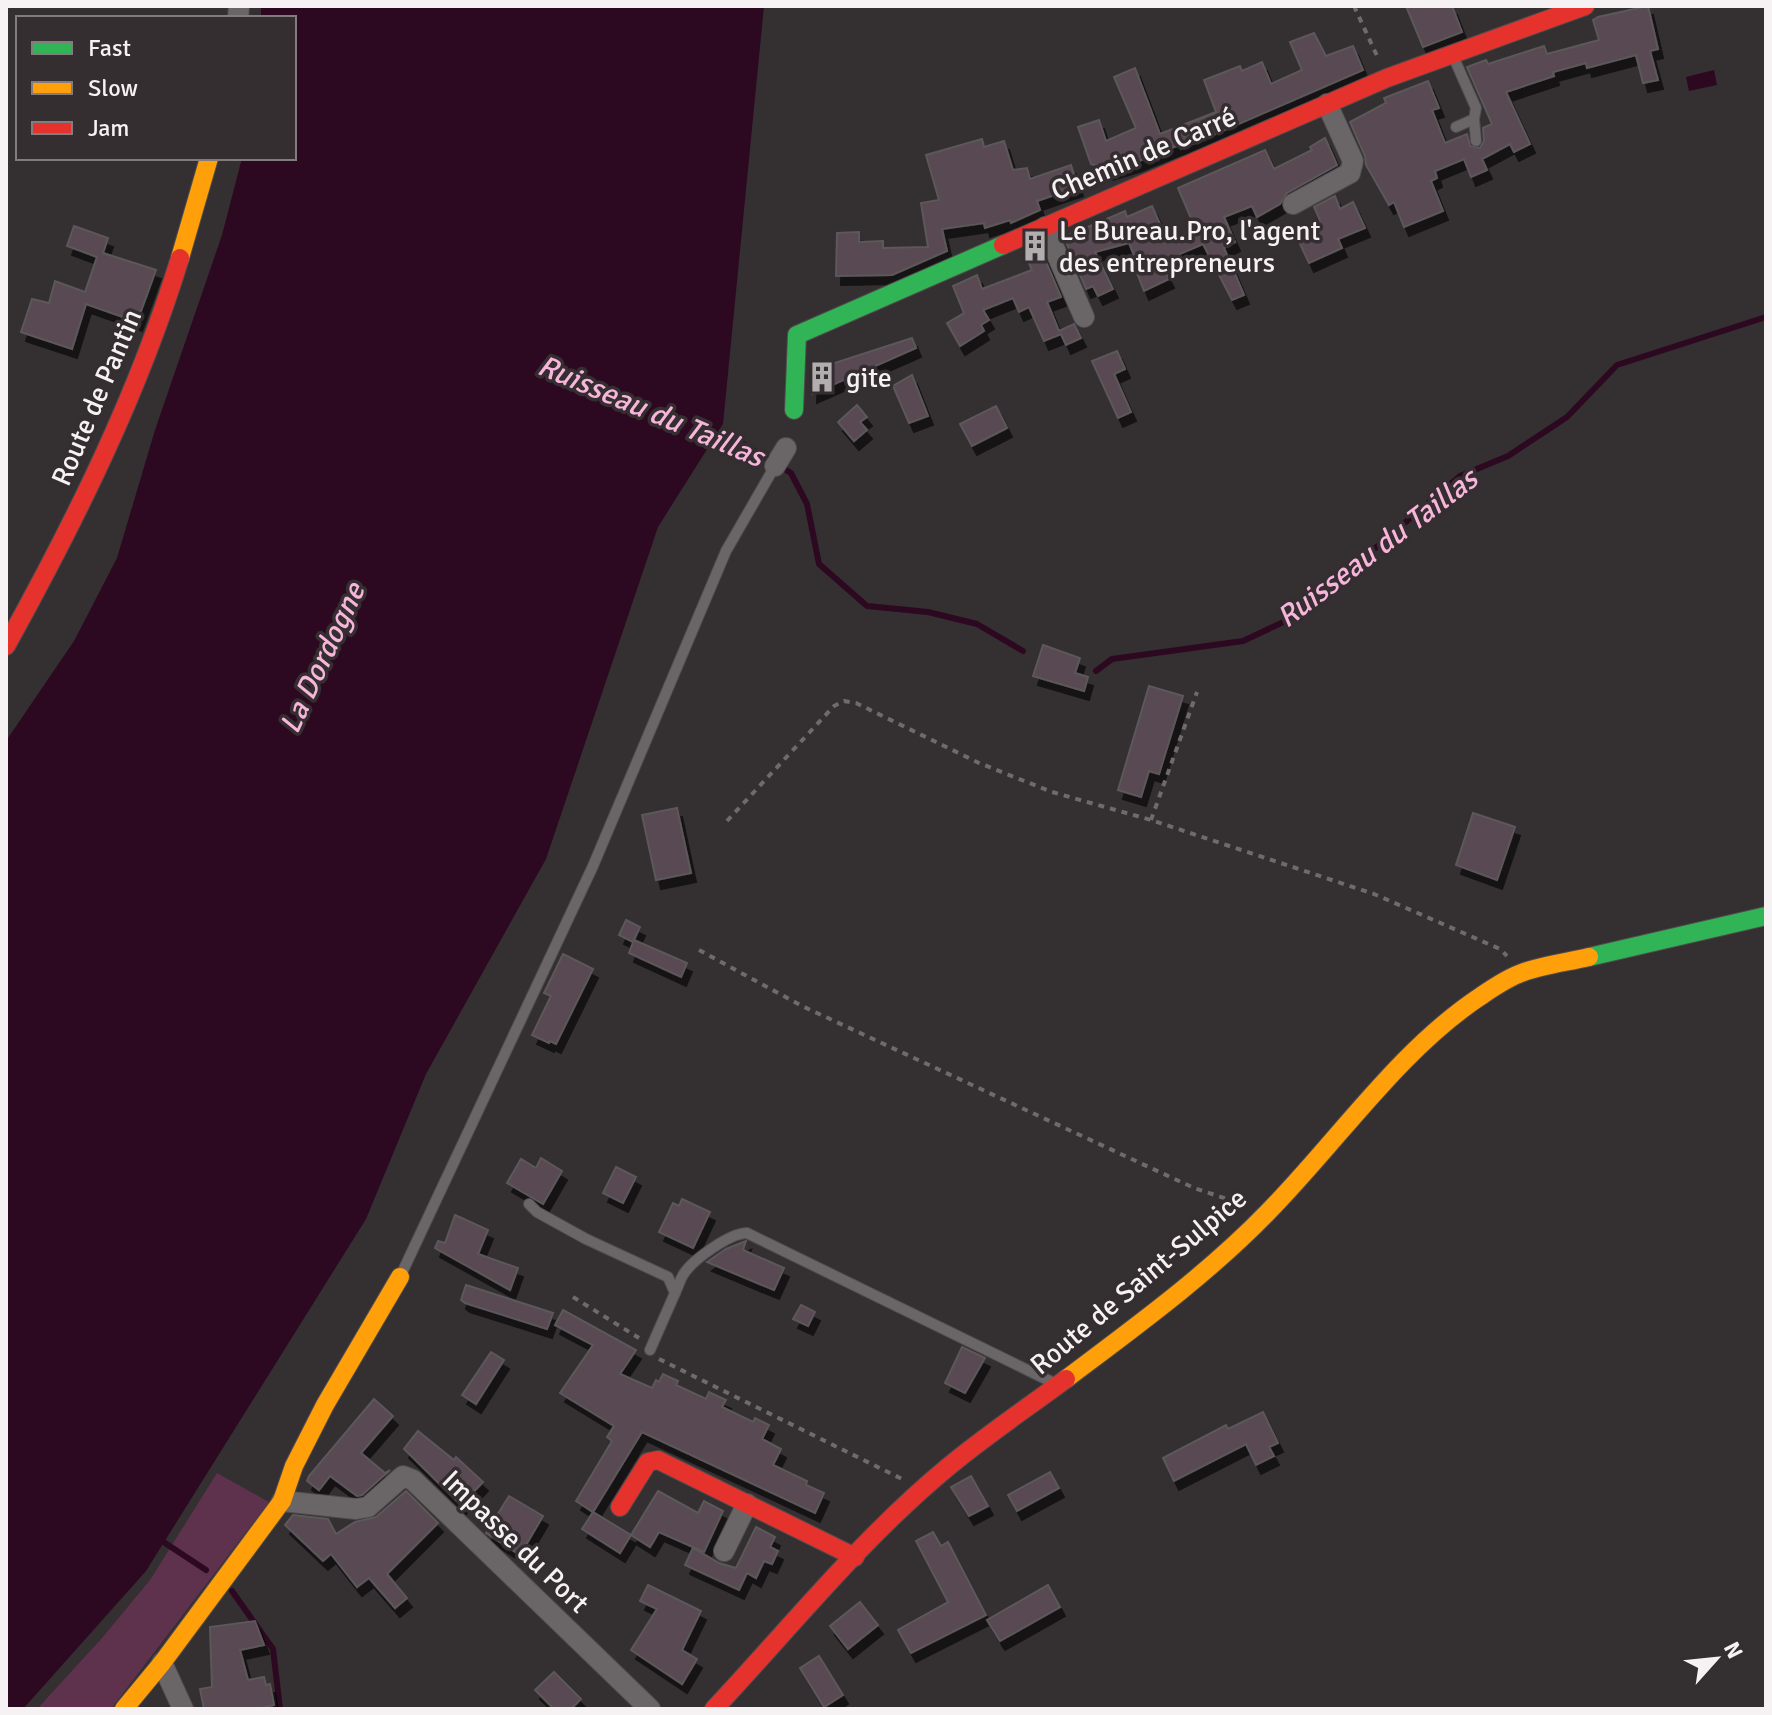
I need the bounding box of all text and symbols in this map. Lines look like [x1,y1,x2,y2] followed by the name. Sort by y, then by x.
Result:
[16,16,296,160] legend
[88,33,131,63] text: Fast
[88,73,138,103] text: Slow
[1046,100,1241,208] street label: Chemin de Carré
[88,113,129,143] text: Jam
[1059,214,1320,280] place label: Le Bureau.Pro, l'agent des entrepreneurs
[1018,229,1052,263] building icon: Le Bureau.Pro, l'agent des entrepreneurs
[44,304,149,491] street label: Route de Pantin
[532,347,772,477] water label: Ruisseau du Taillas
[805,360,839,394] building icon: gite
[846,361,892,395] place label: gite
[1270,459,1487,636] water label: Ruisseau du Taillas
[272,575,374,739] water label: La Dordogne
[1024,1181,1254,1382] street label: Route de Saint-Sulpice
[435,1463,596,1620] street label: Impasse du Port
[1676,1619,1756,1699] north arrow
[1718,1637,1749,1663] text: N

